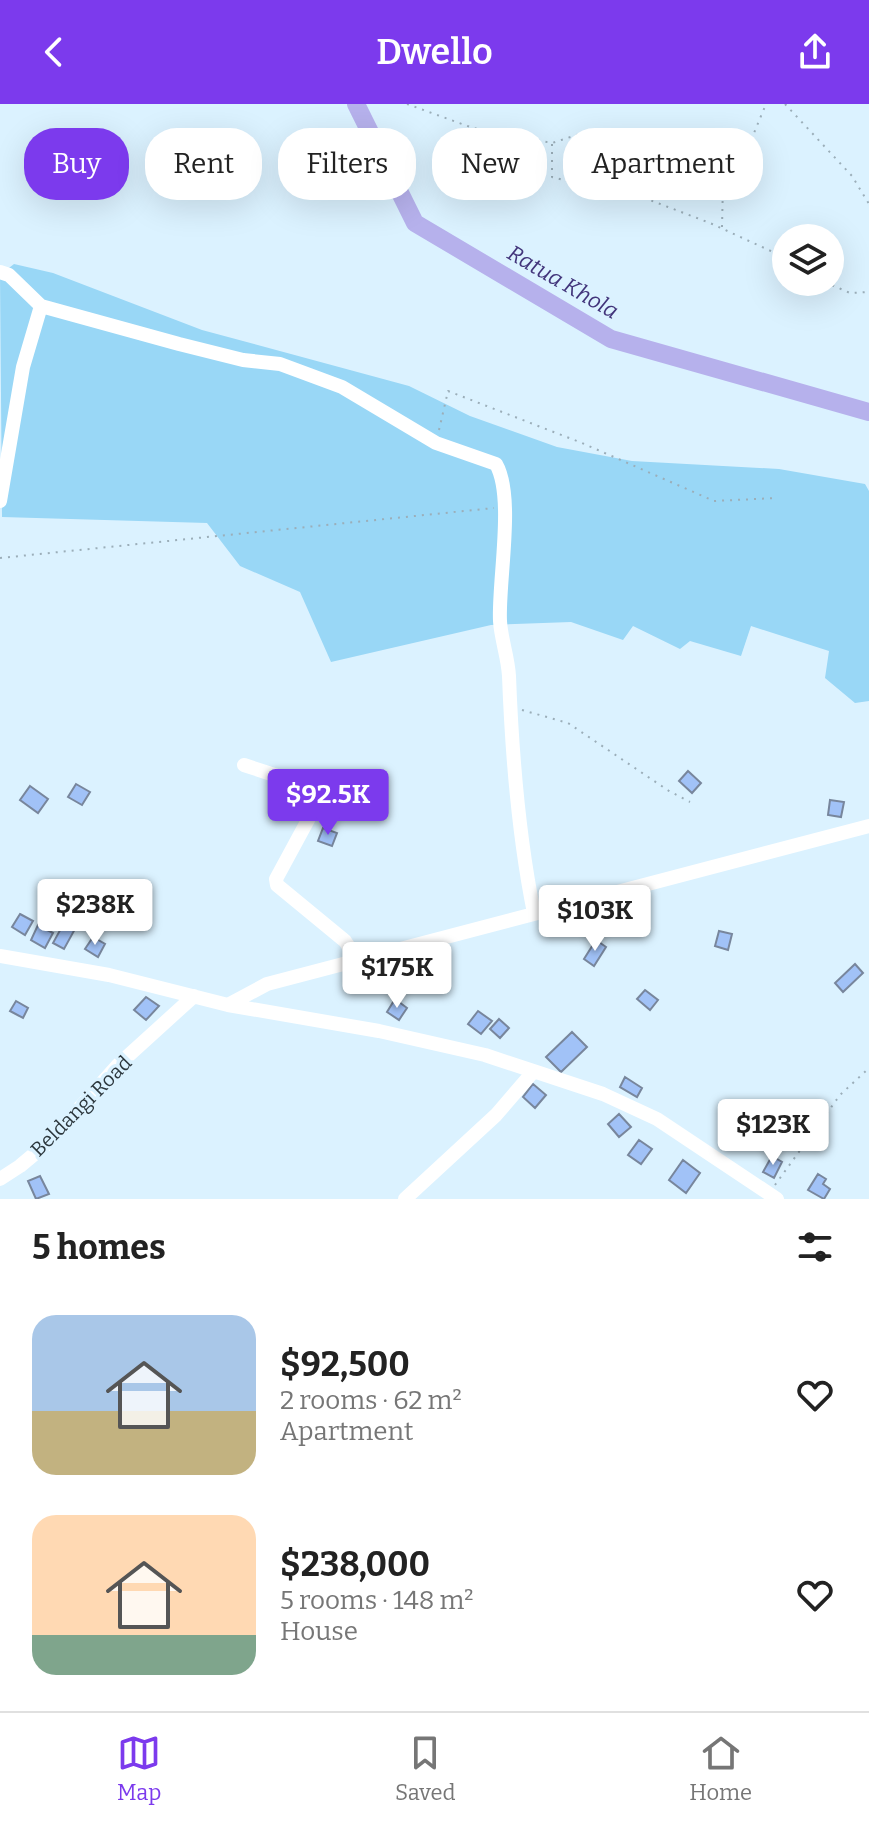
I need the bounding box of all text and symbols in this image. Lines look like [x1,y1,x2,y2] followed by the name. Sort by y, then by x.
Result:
[32,30,76,74] icon: back
[376,30,493,74] text: Dwello
[793,30,837,74] icon: share
[24,128,129,200] chip: Buy
[145,128,262,200] chip: Rent
[278,128,416,200] chip: Filters
[432,128,547,200] chip: New
[563,128,763,200] chip: Apartment
[772,224,844,296] map controls
[772,224,844,296] button: layers
[503,239,623,325] water label: Ratua Khola
[263,769,393,837] pin: $92.5K
[286,779,370,810] text: $92.5K
[39,879,151,947] pin: $238K
[539,885,651,953] pin: $103K
[55,889,135,920] text: $238K
[557,895,633,926] text: $103K
[341,942,453,1010] pin: $175K
[360,952,434,983] text: $175K
[26,1051,136,1161] street label: Beldangi Road
[717,1099,829,1167] pin: $123K
[736,1109,810,1140] text: $123K
[793,1225,837,1269] icon: filters
[32,1227,166,1268] text: 5 homes
[280,1344,410,1385] text: $92,500
[96,1347,192,1443] icon: home
[793,1373,837,1417] icon: heart
[280,1385,462,1416] text: 2 rooms · 62 m²
[280,1416,413,1447] text: Apartment
[280,1544,430,1585] text: $238,000
[96,1547,192,1643] icon: home
[793,1573,837,1617] icon: heart
[280,1585,474,1616] text: 5 rooms · 148 m²
[280,1616,358,1647] text: House
[117,1731,161,1806] tab: Map
[395,1731,456,1806] tab: Saved
[689,1731,752,1806] tab: Home

